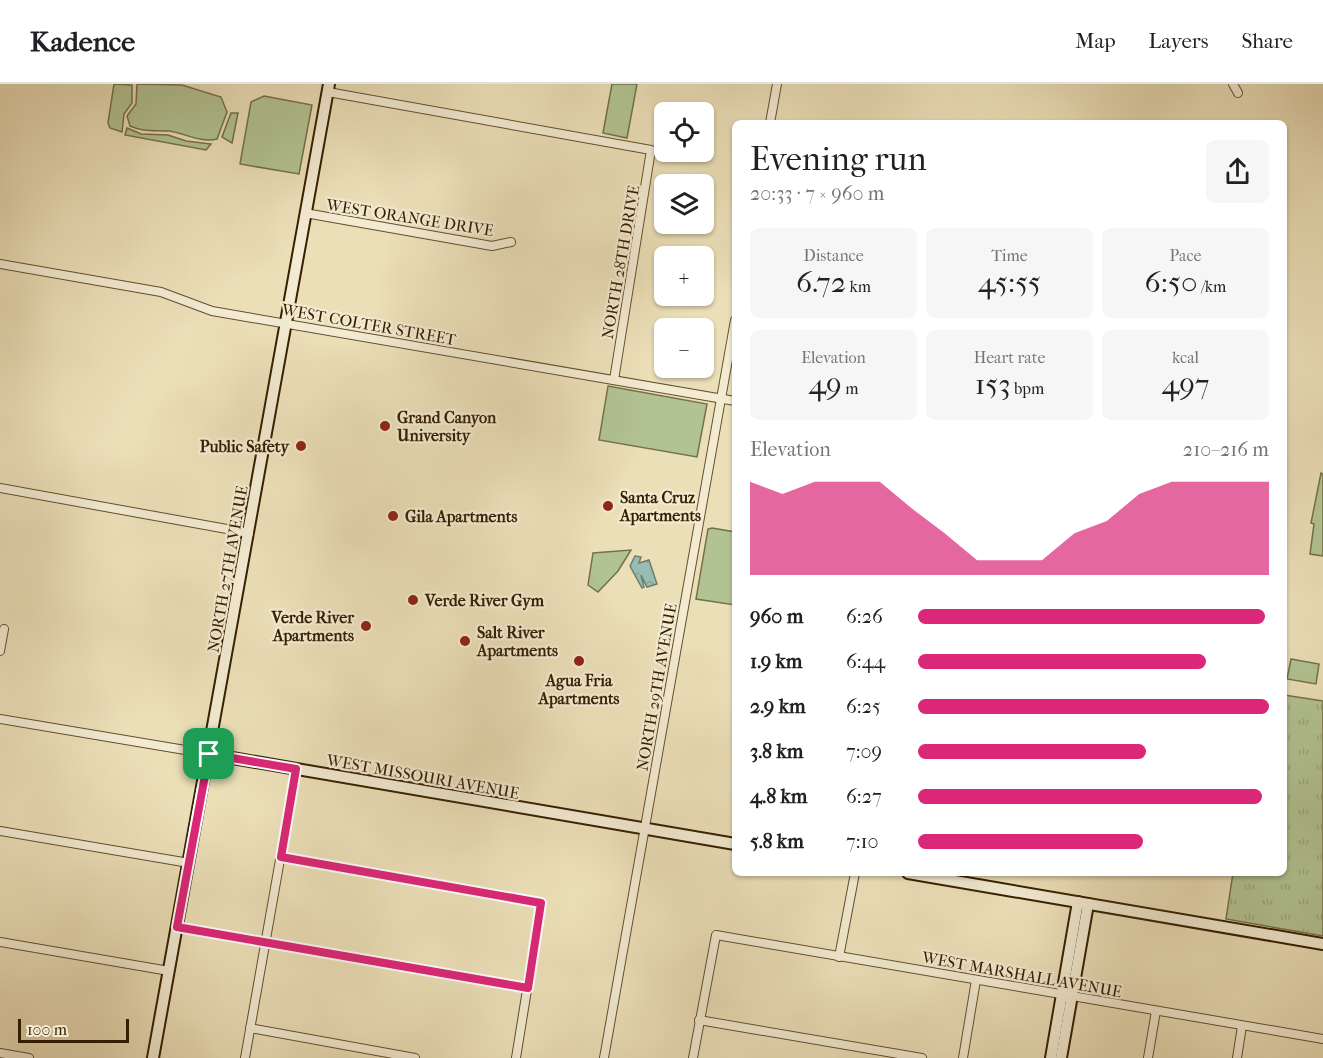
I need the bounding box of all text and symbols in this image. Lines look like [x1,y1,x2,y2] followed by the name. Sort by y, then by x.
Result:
[30,25,135,58] text: Kadence
[1075,29,1116,53] text: Map
[1149,29,1208,53] text: Layers
[1241,29,1293,53] text: Share
[654,102,714,378] map controls
[654,102,714,162] button: locate
[750,140,927,179] text: Evening run
[1206,140,1269,203] button: share
[654,174,714,234] button: layers
[750,182,884,205] text: 20:33 · 7 × 960 m
[598,184,643,340] street label: NORTH 28TH DRIVE
[324,195,495,240] street label: WEST ORANGE DRIVE
[654,246,714,306] button: +
[803,246,864,265] text: Distance
[991,246,1028,265] text: Time
[1170,246,1201,265] text: Pace
[796,265,846,300] text: 6.72
[978,265,1041,300] text: 45:55
[1145,265,1198,300] text: 6:50
[846,277,871,296] text: km
[1198,277,1226,296] text: /km
[279,300,458,349] street label: WEST COLTER STREET
[654,318,714,378] button: −
[801,348,866,367] text: Elevation
[974,348,1045,367] text: Heart rate
[1172,348,1199,367] text: kcal
[808,367,842,402] text: 49
[975,367,1011,402] text: 153
[1162,367,1209,402] text: 497
[842,379,859,398] text: m
[1011,379,1044,398] text: bpm
[396,408,497,446] place label: Grand Canyon University
[378,419,392,433] marker: Grand Canyon University
[200,437,290,457] place label: Public Safety
[750,438,831,461] text: Elevation
[1183,438,1269,461] text: 210–216 m
[294,439,308,453] marker: Public Safety
[203,484,252,654] street label: NORTH 27TH AVENUE
[619,488,701,526] place label: Santa Cruz Apartments
[601,499,615,513] marker: Santa Cruz Apartments
[405,507,517,527] place label: Gila Apartments
[386,509,400,523] marker: Gila Apartments
[424,591,545,611] place label: Verde River Gym
[406,593,420,607] marker: Verde River Gym
[632,602,681,772] street label: NORTH 29TH AVENUE
[750,605,803,628] text: 960 m
[846,605,883,628] text: 6:26
[270,608,355,646] place label: Verde River Apartments
[359,619,373,633] marker: Verde River Apartments
[476,623,558,661] place label: Salt River Apartments
[458,634,472,648] marker: Salt River Apartments
[750,650,802,673] text: 1.9 km
[846,650,885,673] text: 6:44
[572,654,586,668] marker: Agua Fria Apartments
[538,671,620,709] place label: Agua Fria Apartments
[750,695,806,718] text: 2.9 km
[846,695,881,718] text: 6:25
[183,728,234,779] pin
[192,737,225,770] icon: arrive
[750,740,803,763] text: 3.8 km
[846,740,882,763] text: 7:09
[324,750,521,803] street label: WEST MISSOURI AVENUE
[750,785,807,808] text: 4.8 km
[846,785,882,808] text: 6:27
[750,830,804,853] text: 5.8 km
[846,830,879,853] text: 7:10
[920,947,1123,1001] street label: WEST MARSHALL AVENUE
[18,1016,129,1044] scale bar
[27,1020,67,1039] text: 100 m

